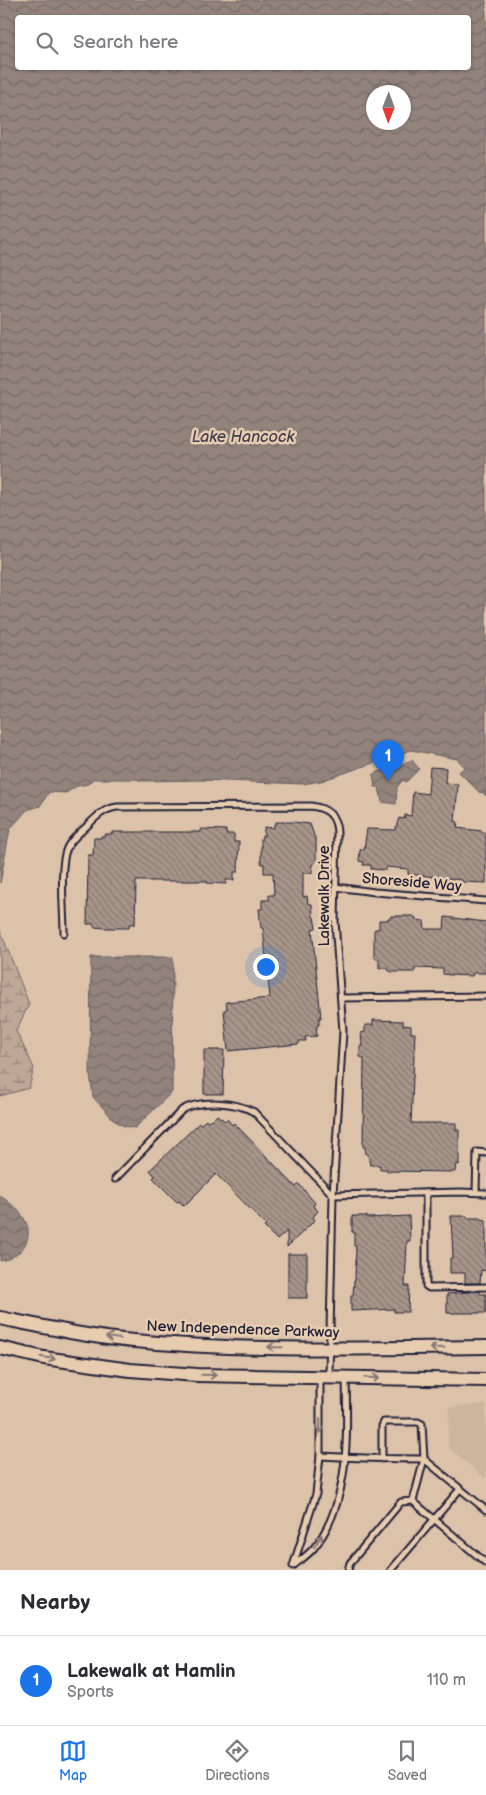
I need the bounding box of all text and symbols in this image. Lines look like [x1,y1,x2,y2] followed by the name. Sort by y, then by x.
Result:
[15,15,471,70] search box
[33,29,61,57] icon: search
[73,31,178,54] text: Search here
[366,85,411,130] north arrow
[192,428,295,447] water label: Lake Hancock
[372,740,404,781] pin: 1
[315,845,334,947] street label: Lakewalk Drive
[361,869,463,896] street label: Shoreside Way
[253,954,279,980] your location
[146,1317,340,1342] street label: New Independence Parkway
[105,1333,121,1343] one-way arrow
[267,1342,284,1352] one-way arrow
[430,1343,446,1352] one-way arrow
[39,1354,55,1364] one-way arrow
[200,1370,217,1380] one-way arrow
[363,1373,379,1383] one-way arrow
[315,1418,325,1434] one-way arrow
[313,1534,324,1548] one-way arrow
[20,1590,90,1615] text: Nearby
[67,1660,236,1683] text: Lakewalk at Hamlin
[33,1671,39,1690] text: 1
[427,1671,466,1690] text: 110 m
[67,1683,114,1702] text: Sports
[59,1737,87,1784] tab: Map
[205,1737,270,1784] tab: Directions
[388,1737,427,1784] tab: Saved

